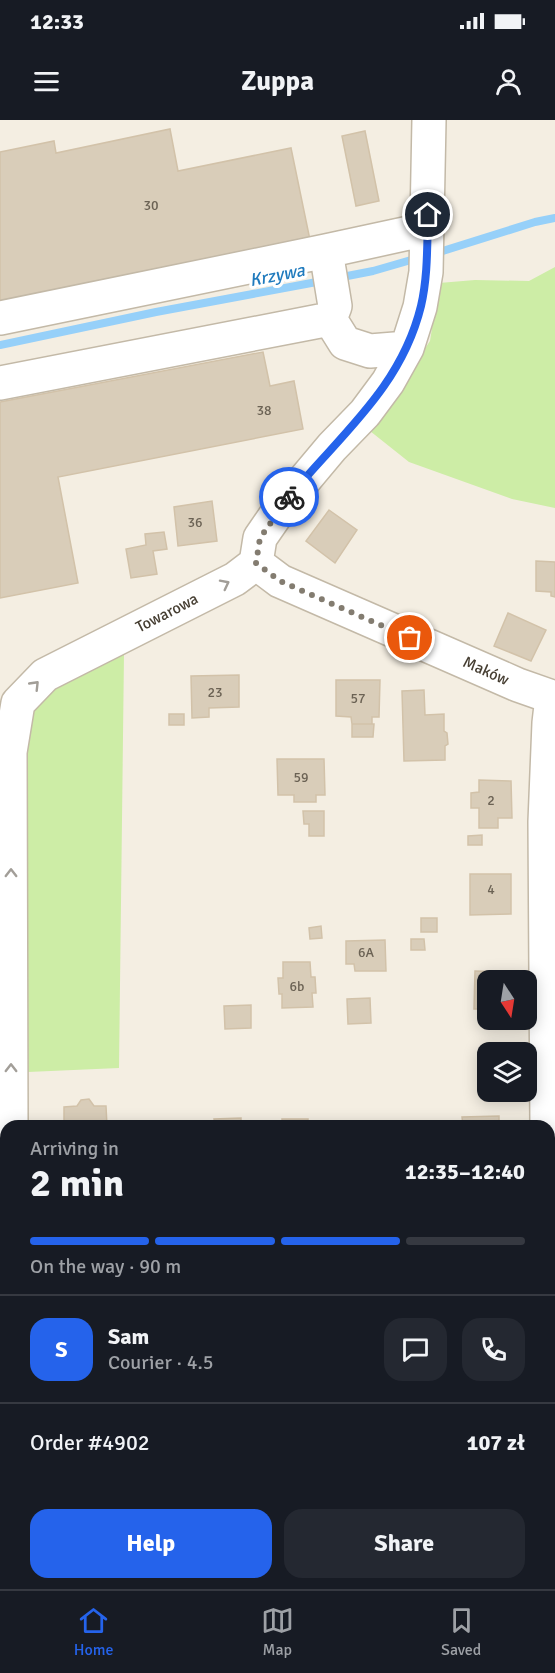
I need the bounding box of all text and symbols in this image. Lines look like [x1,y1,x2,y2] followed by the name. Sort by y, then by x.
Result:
[30,8,84,35] text: 12:33
[30,65,63,98] icon: menu
[241,65,314,98] text: Zuppa
[492,65,525,98] icon: person
[402,189,453,240] pin
[143,197,159,214] house number: 30
[411,198,444,231] icon: home
[247,259,307,291] water label: Krzywa
[256,402,272,419] house number: 38
[259,467,319,527] courier
[273,481,306,514] icon: bike
[187,514,203,531] house number: 36
[218,580,229,591] one-way arrow
[132,589,202,637] street label: Towarowa
[384,612,435,663] pin
[393,621,426,654] icon: bag
[460,652,513,690] street label: Maków
[28,682,39,692] one-way arrow
[207,684,223,701] house number: 23
[350,690,366,707] house number: 57
[293,769,309,786] house number: 59
[487,792,495,809] house number: 2
[5,869,17,878] one-way arrow
[487,881,495,898] house number: 4
[358,944,374,961] house number: 6A
[477,970,537,1030] north arrow
[477,970,537,1102] map controls
[290,978,304,995] house number: 6b
[477,1042,537,1102] button: layers
[5,1064,17,1073] one-way arrow
[30,1136,119,1161] text: Arriving in
[405,1158,525,1185] text: 12:35–12:40
[30,1159,124,1207] text: 2 min
[30,1254,181,1279] text: On the way · 90 m
[384,1318,447,1381] button: chat
[462,1318,525,1381] button: phone
[108,1323,149,1350] text: Sam
[55,1336,68,1363] text: S
[108,1350,214,1375] text: Courier · 4.5
[30,1429,150,1456] text: Order #4902
[467,1429,525,1456] text: 107 zł
[30,1509,272,1578] button: Help
[284,1509,525,1578] button: Share
[74,1604,114,1660] tab: Home
[261,1604,294,1660] tab: Map
[441,1604,481,1660] tab: Saved

